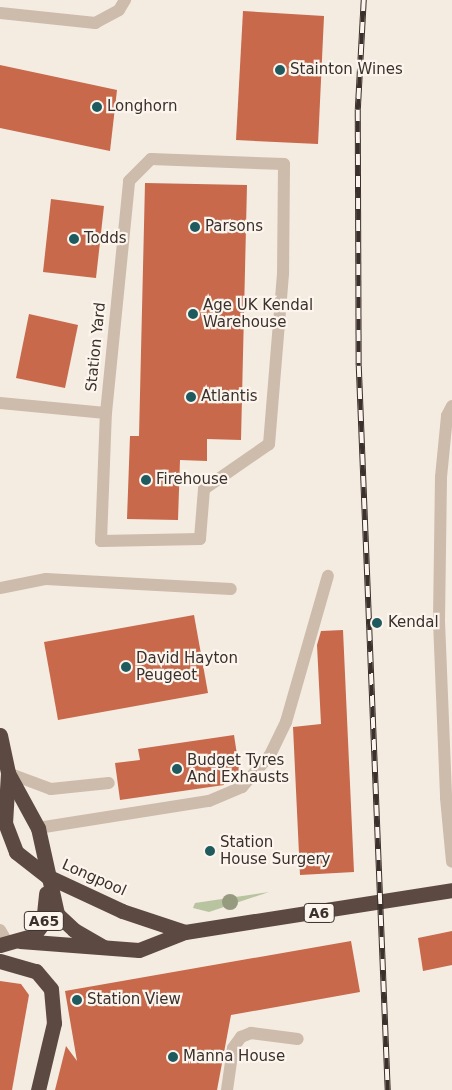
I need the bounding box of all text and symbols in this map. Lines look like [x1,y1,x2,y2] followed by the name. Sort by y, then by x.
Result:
[290,61,403,79] place label: Stainton Wines
[274,64,286,76] marker: Stainton Wines
[107,98,177,116] place label: Longhorn
[91,101,103,113] marker: Longhorn
[205,218,263,236] place label: Parsons
[189,221,201,233] marker: Parsons
[84,230,127,248] place label: Todds
[68,233,80,245] marker: Todds
[203,296,313,331] place label: Age UK Kendal Warehouse
[82,301,110,393] street label: Station Yard
[187,308,199,320] marker: Age UK Kendal Warehouse
[201,388,258,406] place label: Atlantis
[185,391,197,403] marker: Atlantis
[156,471,228,489] place label: Firehouse
[140,474,152,486] marker: Firehouse
[388,614,439,632] place label: Kendal
[370,616,384,630] marker: Kendal
[136,649,238,684] place label: David Hayton Peugeot
[120,661,132,673] marker: David Hayton Peugeot
[187,751,289,786] place label: Budget Tyres And Exhausts
[171,763,183,775] marker: Budget Tyres And Exhausts
[220,833,331,868] place label: Station House Surgery
[204,845,216,857] marker: Station House Surgery
[59,856,129,900] street label: Longpool
[303,901,335,924] road number: A6
[23,909,65,932] road number: A65
[87,991,181,1009] place label: Station View
[71,994,83,1006] marker: Station View
[183,1048,285,1066] place label: Manna House
[167,1051,179,1063] marker: Manna House

